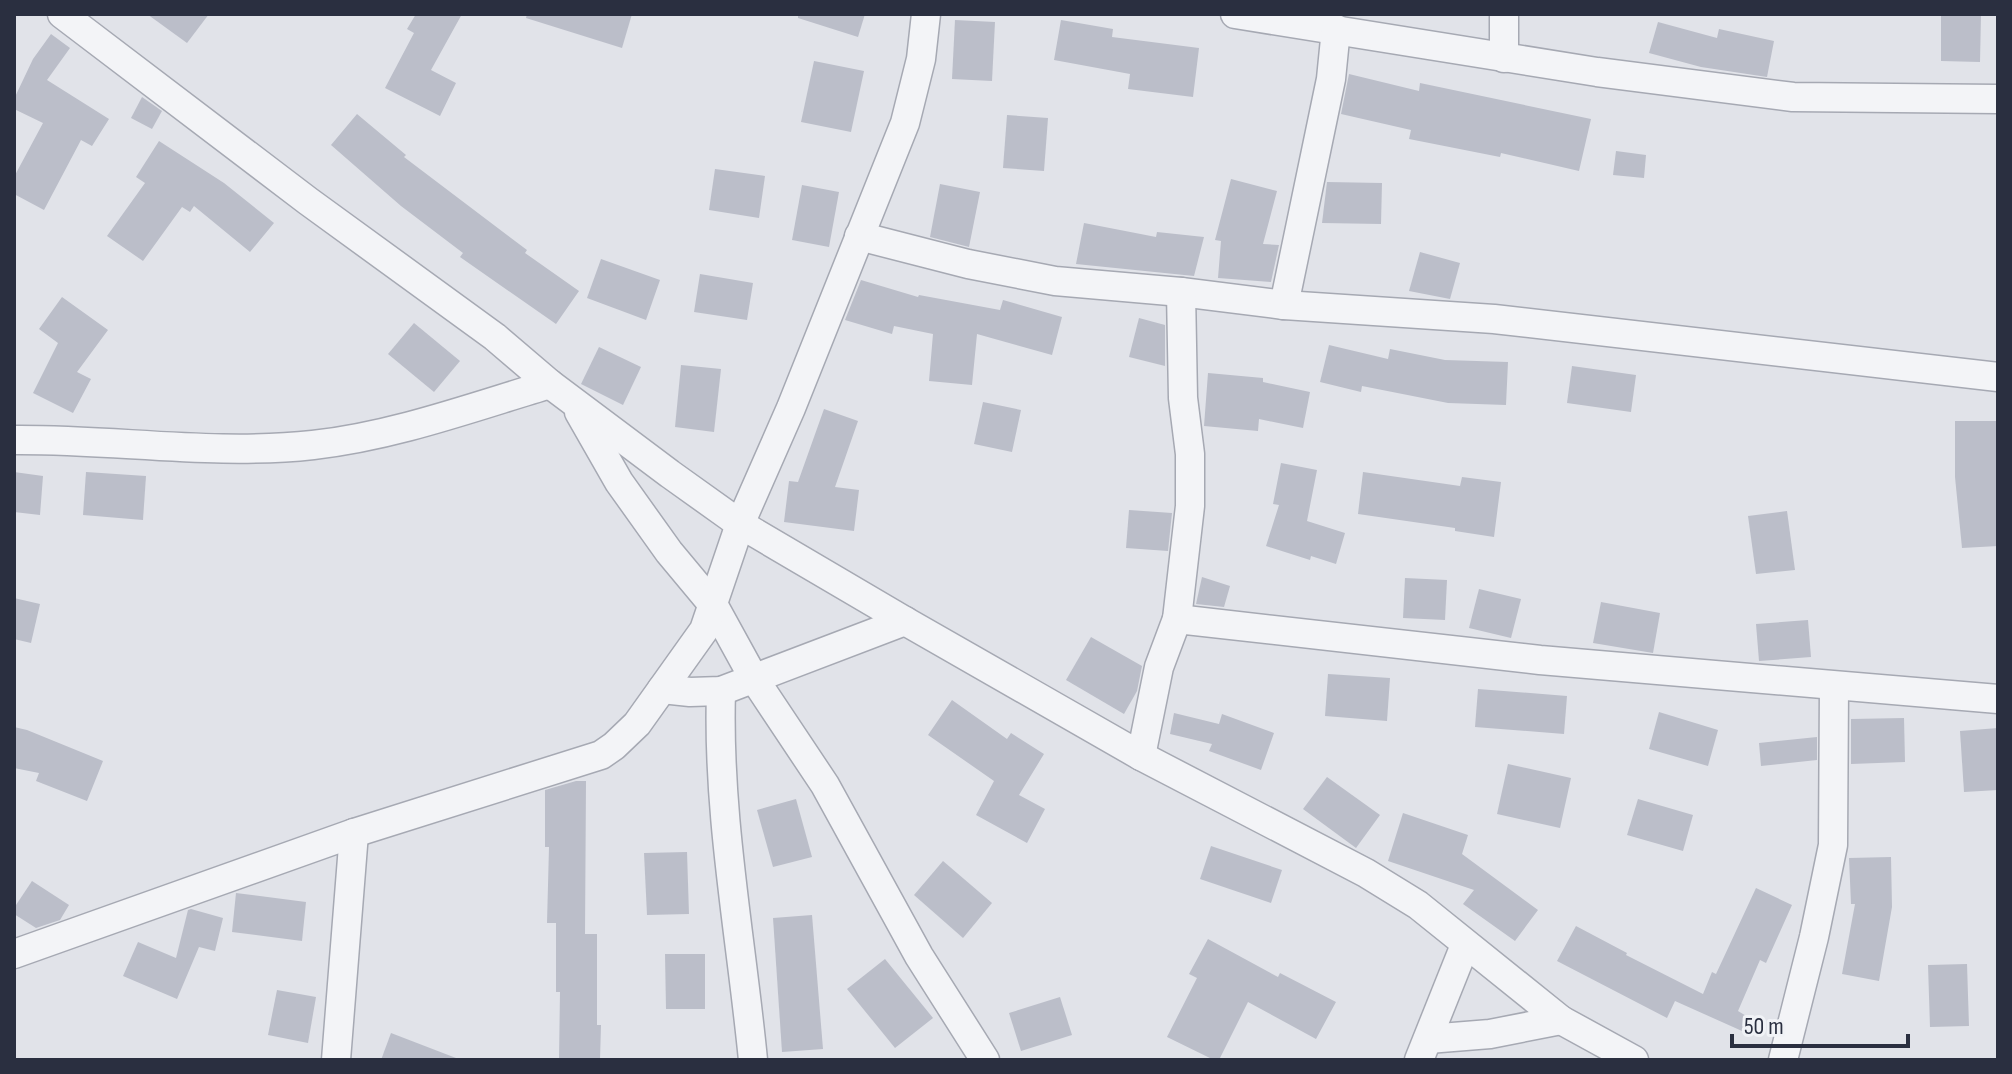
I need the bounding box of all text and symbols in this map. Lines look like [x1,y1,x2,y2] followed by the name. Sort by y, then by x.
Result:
[1732,998,1908,1048] scale bar
[1744,1012,1784,1041] text: 50 m

